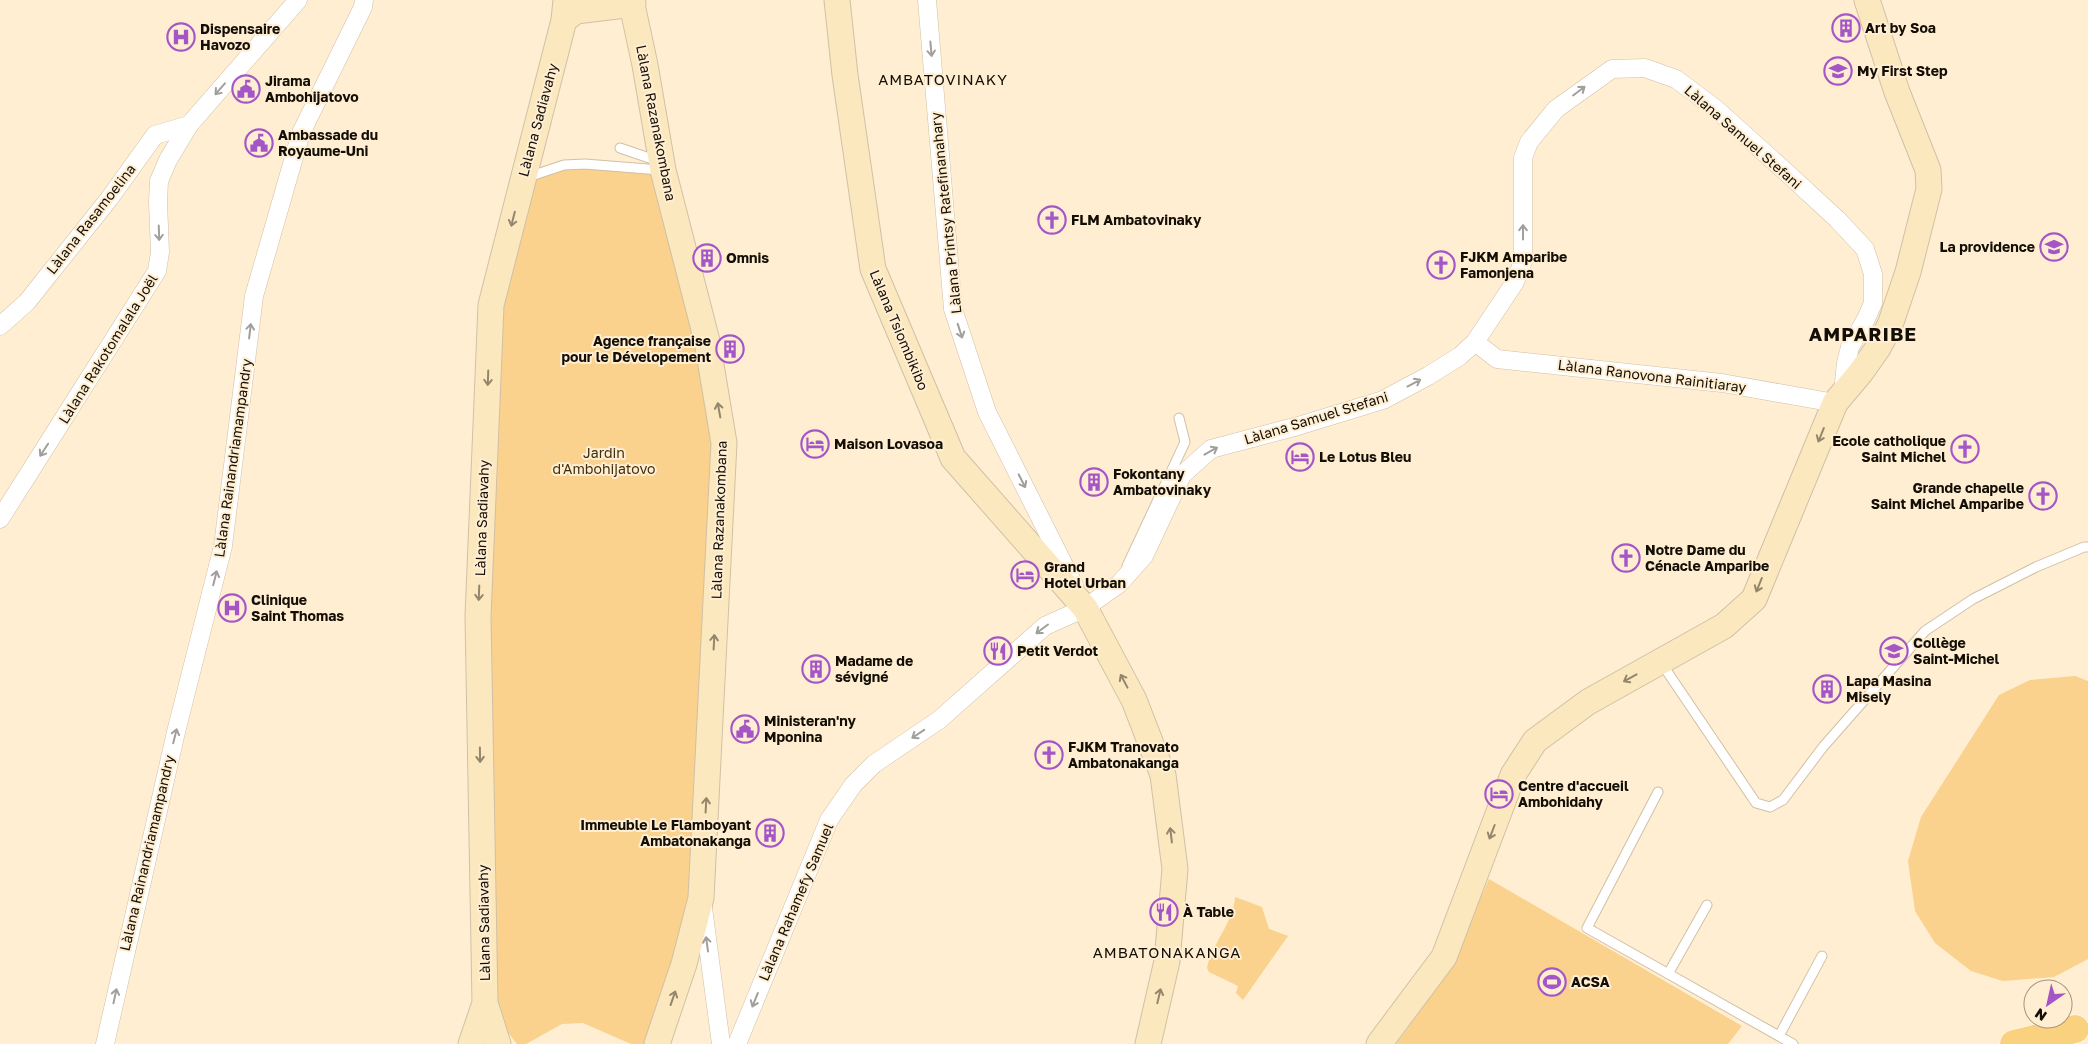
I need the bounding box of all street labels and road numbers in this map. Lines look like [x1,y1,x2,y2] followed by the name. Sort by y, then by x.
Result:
[633,43,680,202] street label: Làlana Razanakombana
[514,61,561,178] street label: Làlana Sadiavahy
[1681,81,1805,192] street label: Làlana Samuel Stefani
[926,111,965,315] street label: Làlana Printsy Ratefinanahary
[42,160,139,277] street label: Làlana Rasamoelina
[866,267,933,393] street label: Làlana Tsiombikibo
[55,271,161,427] street label: Làlana Rakotomalala Joël
[1557,355,1747,396] street label: Làlana Ranovona Rainitiaray
[210,357,255,558] street label: Làlana Rainandriamampandry
[1242,388,1390,448] street label: Làlana Samuel Stefani
[707,440,730,600] street label: Làlana Razanakombana
[471,459,492,577] street label: Làlana Sadiavahy
[116,753,177,952] street label: Làlana Rainandriamampandry
[755,820,837,983] street label: Làlana Rahamefy Samuel
[474,864,493,982] street label: Làlana Sadiavahy

